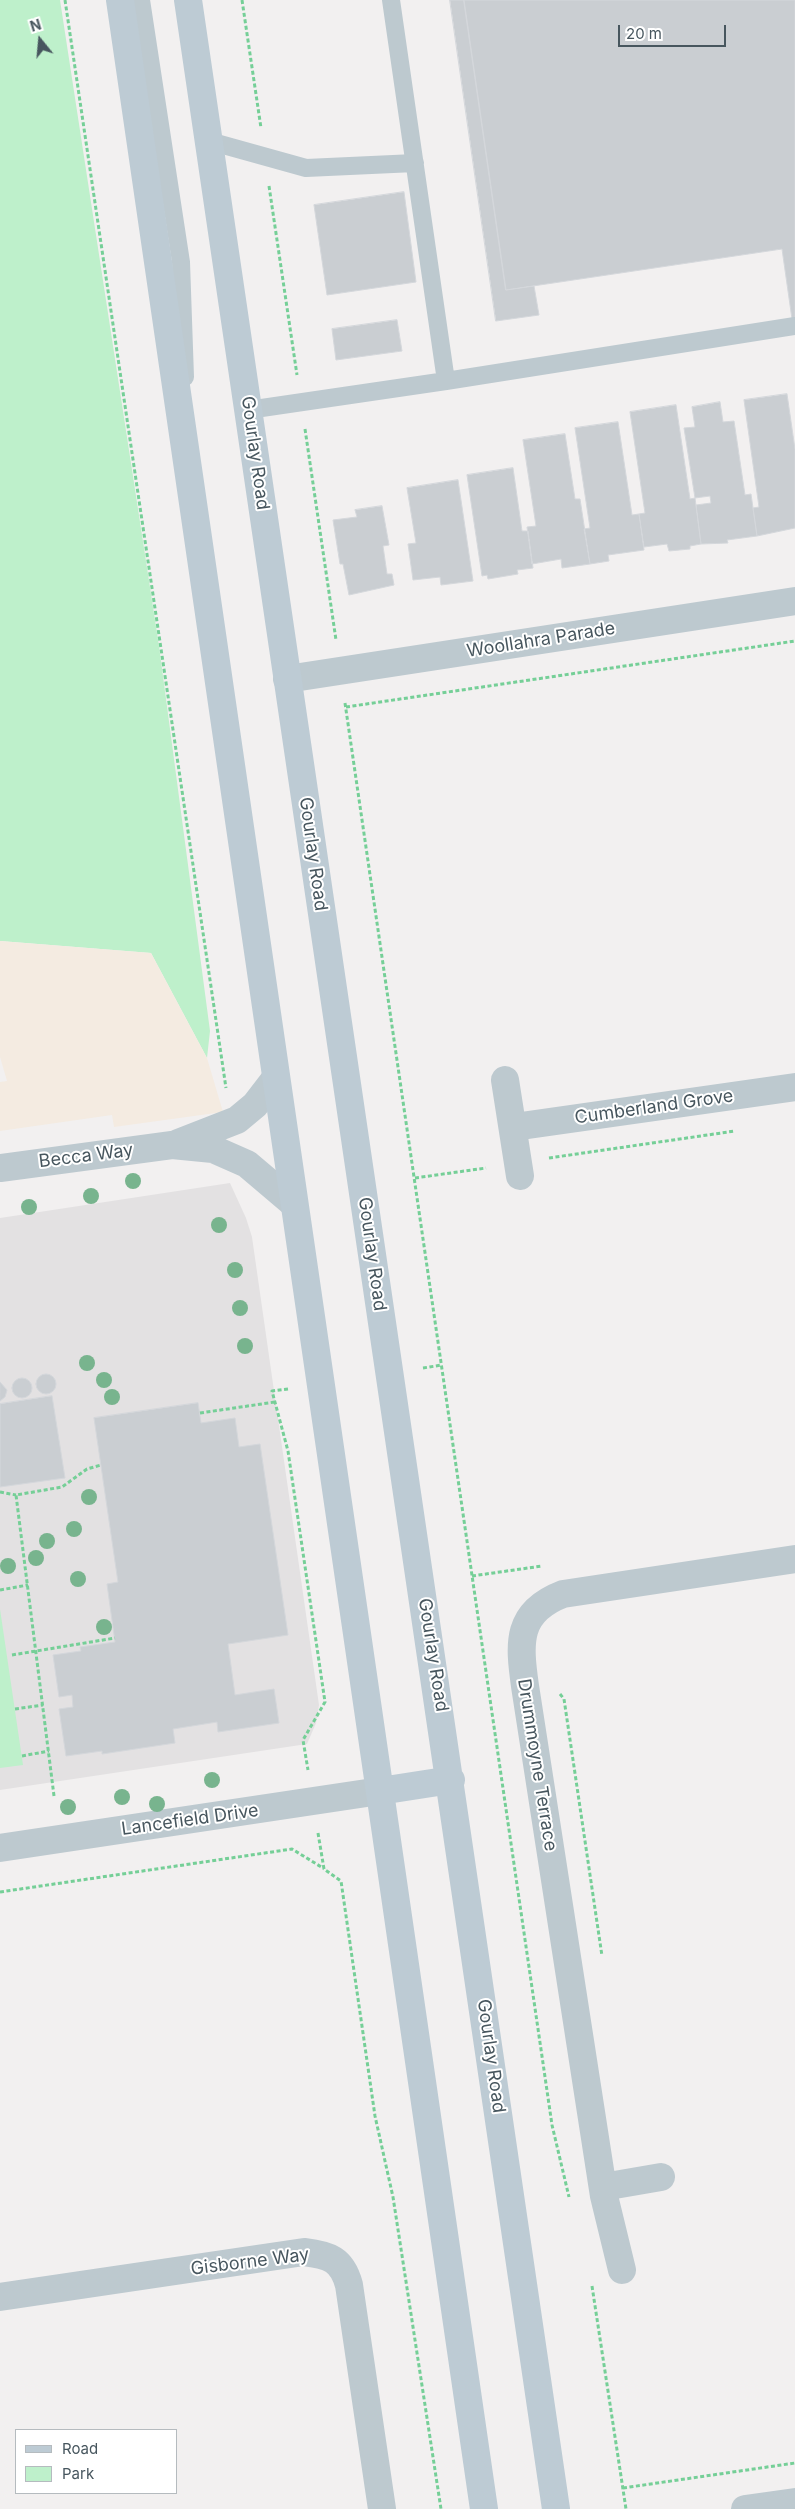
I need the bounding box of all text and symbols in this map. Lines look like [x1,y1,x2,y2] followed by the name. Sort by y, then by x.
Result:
[15,15,65,65] north arrow
[28,15,43,35] text: N
[620,15,728,47] scale bar
[626,24,662,43] text: 20 m
[236,395,274,511] street label: Gourlay Road
[465,618,617,662] street label: Woollahra Parade
[294,796,332,912] street label: Gourlay Road
[573,1085,735,1129] street label: Cumberland Grove
[38,1139,134,1173] street label: Becca Way
[353,1196,391,1312] street label: Gourlay Road
[413,1597,453,1713] street label: Gourlay Road
[513,1677,561,1853] street label: Drummoyne Terrace
[120,1800,260,1840] street label: Lancefield Drive
[472,1998,510,2114] street label: Gourlay Road
[190,2244,310,2280] street label: Gisborne Way
[15,2429,178,2494] legend
[62,2439,98,2458] text: Road
[62,2464,94,2483] text: Park

